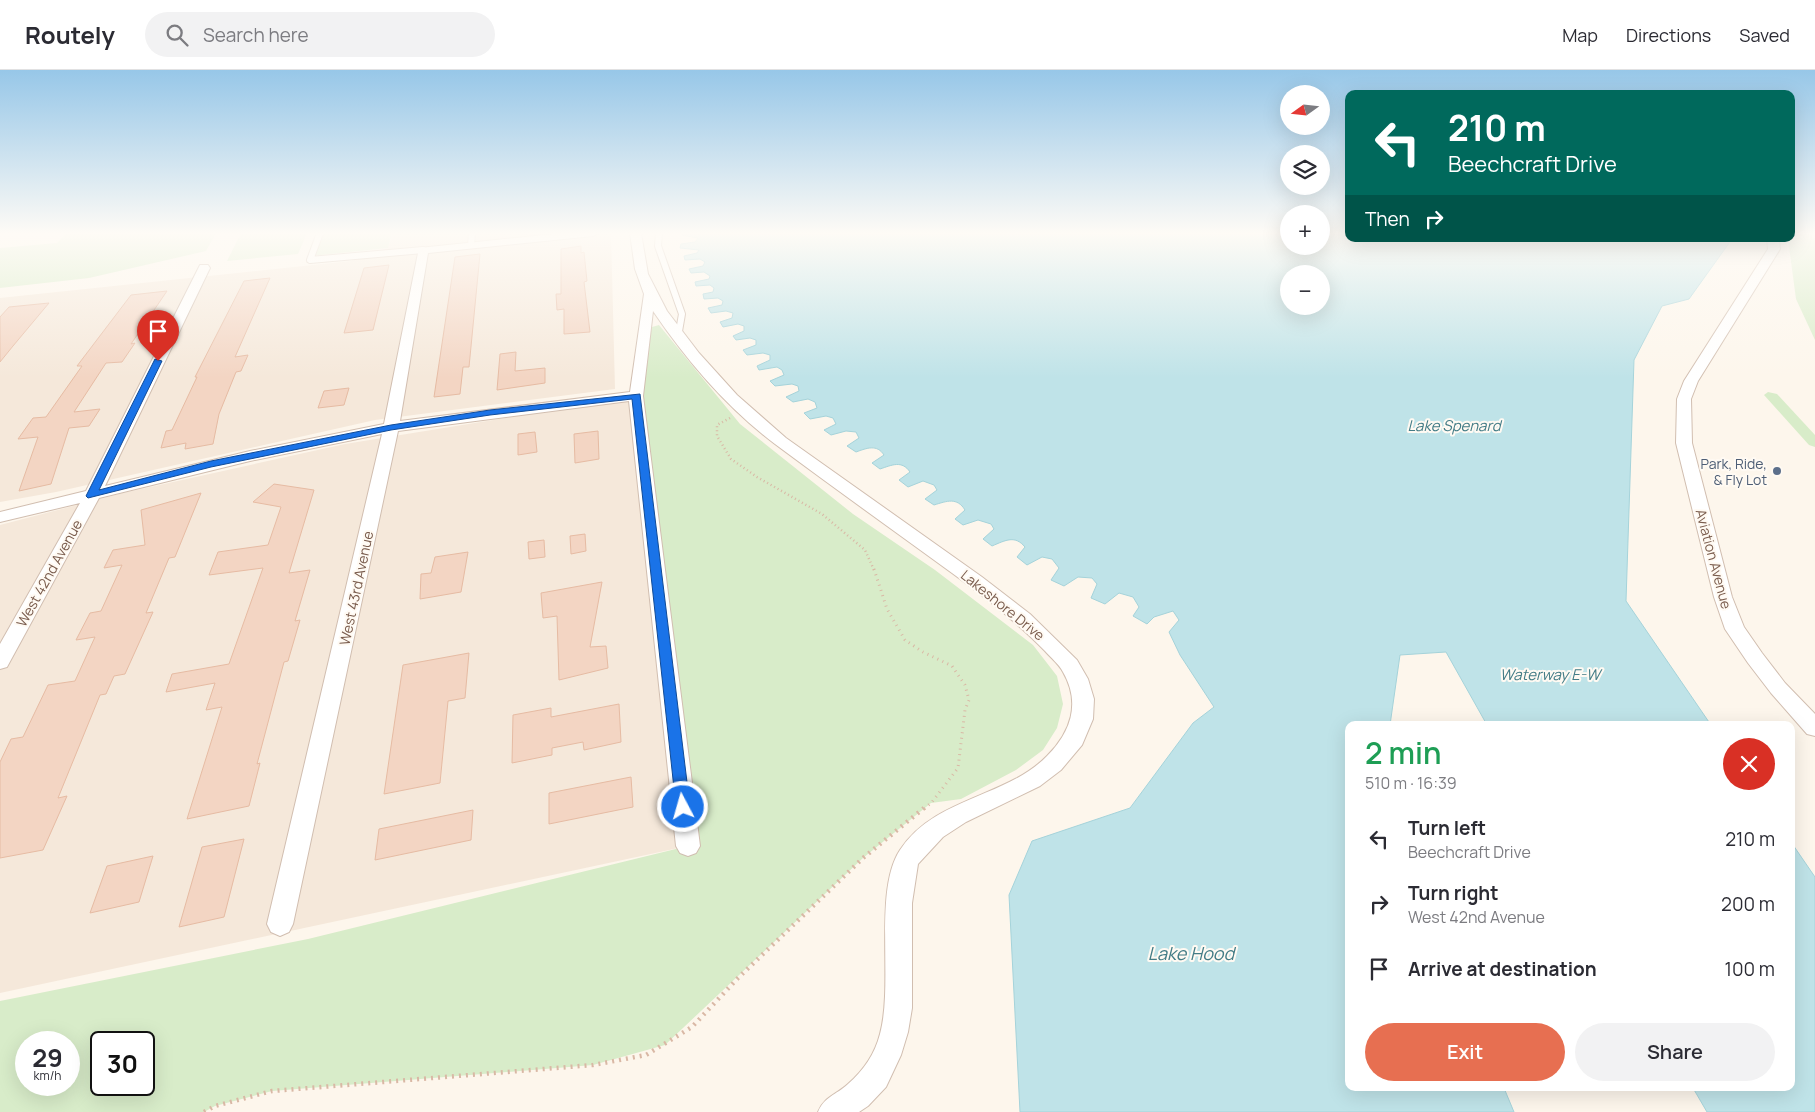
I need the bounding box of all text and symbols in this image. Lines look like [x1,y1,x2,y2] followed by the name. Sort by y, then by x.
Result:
[145,12,495,57] search box
[25,18,115,51] text: Routely
[163,21,191,49] icon: search
[203,22,309,48] text: Search here
[1562,23,1598,47] text: Map
[1626,23,1711,47] text: Directions
[1739,23,1790,47] text: Saved
[1280,85,1330,135] north arrow
[1280,85,1330,315] map controls
[1448,104,1546,152] text: 210 m
[1365,110,1430,175] icon: left
[1280,145,1330,195] button: layers
[1448,149,1617,179] text: Beechcraft Drive
[1280,205,1330,255] button: +
[1420,205,1448,233] icon: right
[1365,206,1410,232] text: Then
[1280,265,1330,315] button: −
[137,310,179,361] pin
[144,317,172,345] icon: arrive
[1407,415,1503,436] water label: Lake Spenard
[1701,454,1767,489] place label: Park, Ride, & Fly Lot
[1771,465,1783,477] marker: Park, Ride, & Fly Lot
[1692,507,1736,611] street label: Aviation Avenue
[12,516,86,630] street label: West 42nd Avenue
[335,529,377,647] street label: West 43rd Avenue
[957,565,1049,645] street label: Lakeshore Drive
[1500,664,1603,685] water label: Waterway E-W
[1365,732,1441,773] text: 2 min
[1723,738,1775,790] button: close
[1365,772,1457,794] text: 510 m · 16:39
[656,780,708,832] position arrow
[1408,815,1486,841] text: Turn left
[1365,825,1393,853] icon: left
[1725,826,1775,852] text: 210 m
[1408,841,1531,863] text: Beechcraft Drive
[1408,880,1498,906] text: Turn right
[1365,890,1393,918] icon: right
[1721,891,1775,917] text: 200 m
[1408,906,1545,928] text: West 42nd Avenue
[1148,941,1237,965] water label: Lake Hood
[1365,955,1393,983] icon: arrive
[1408,956,1597,982] text: Arrive at destination
[1724,956,1775,982] text: 100 m
[1365,1023,1565,1081] button: Exit
[1575,1023,1775,1081] button: Share
[90,1031,155,1096] speed limit sign: 30
[32,1040,63,1075] text: 29
[34,1067,61,1084] text: km/h

